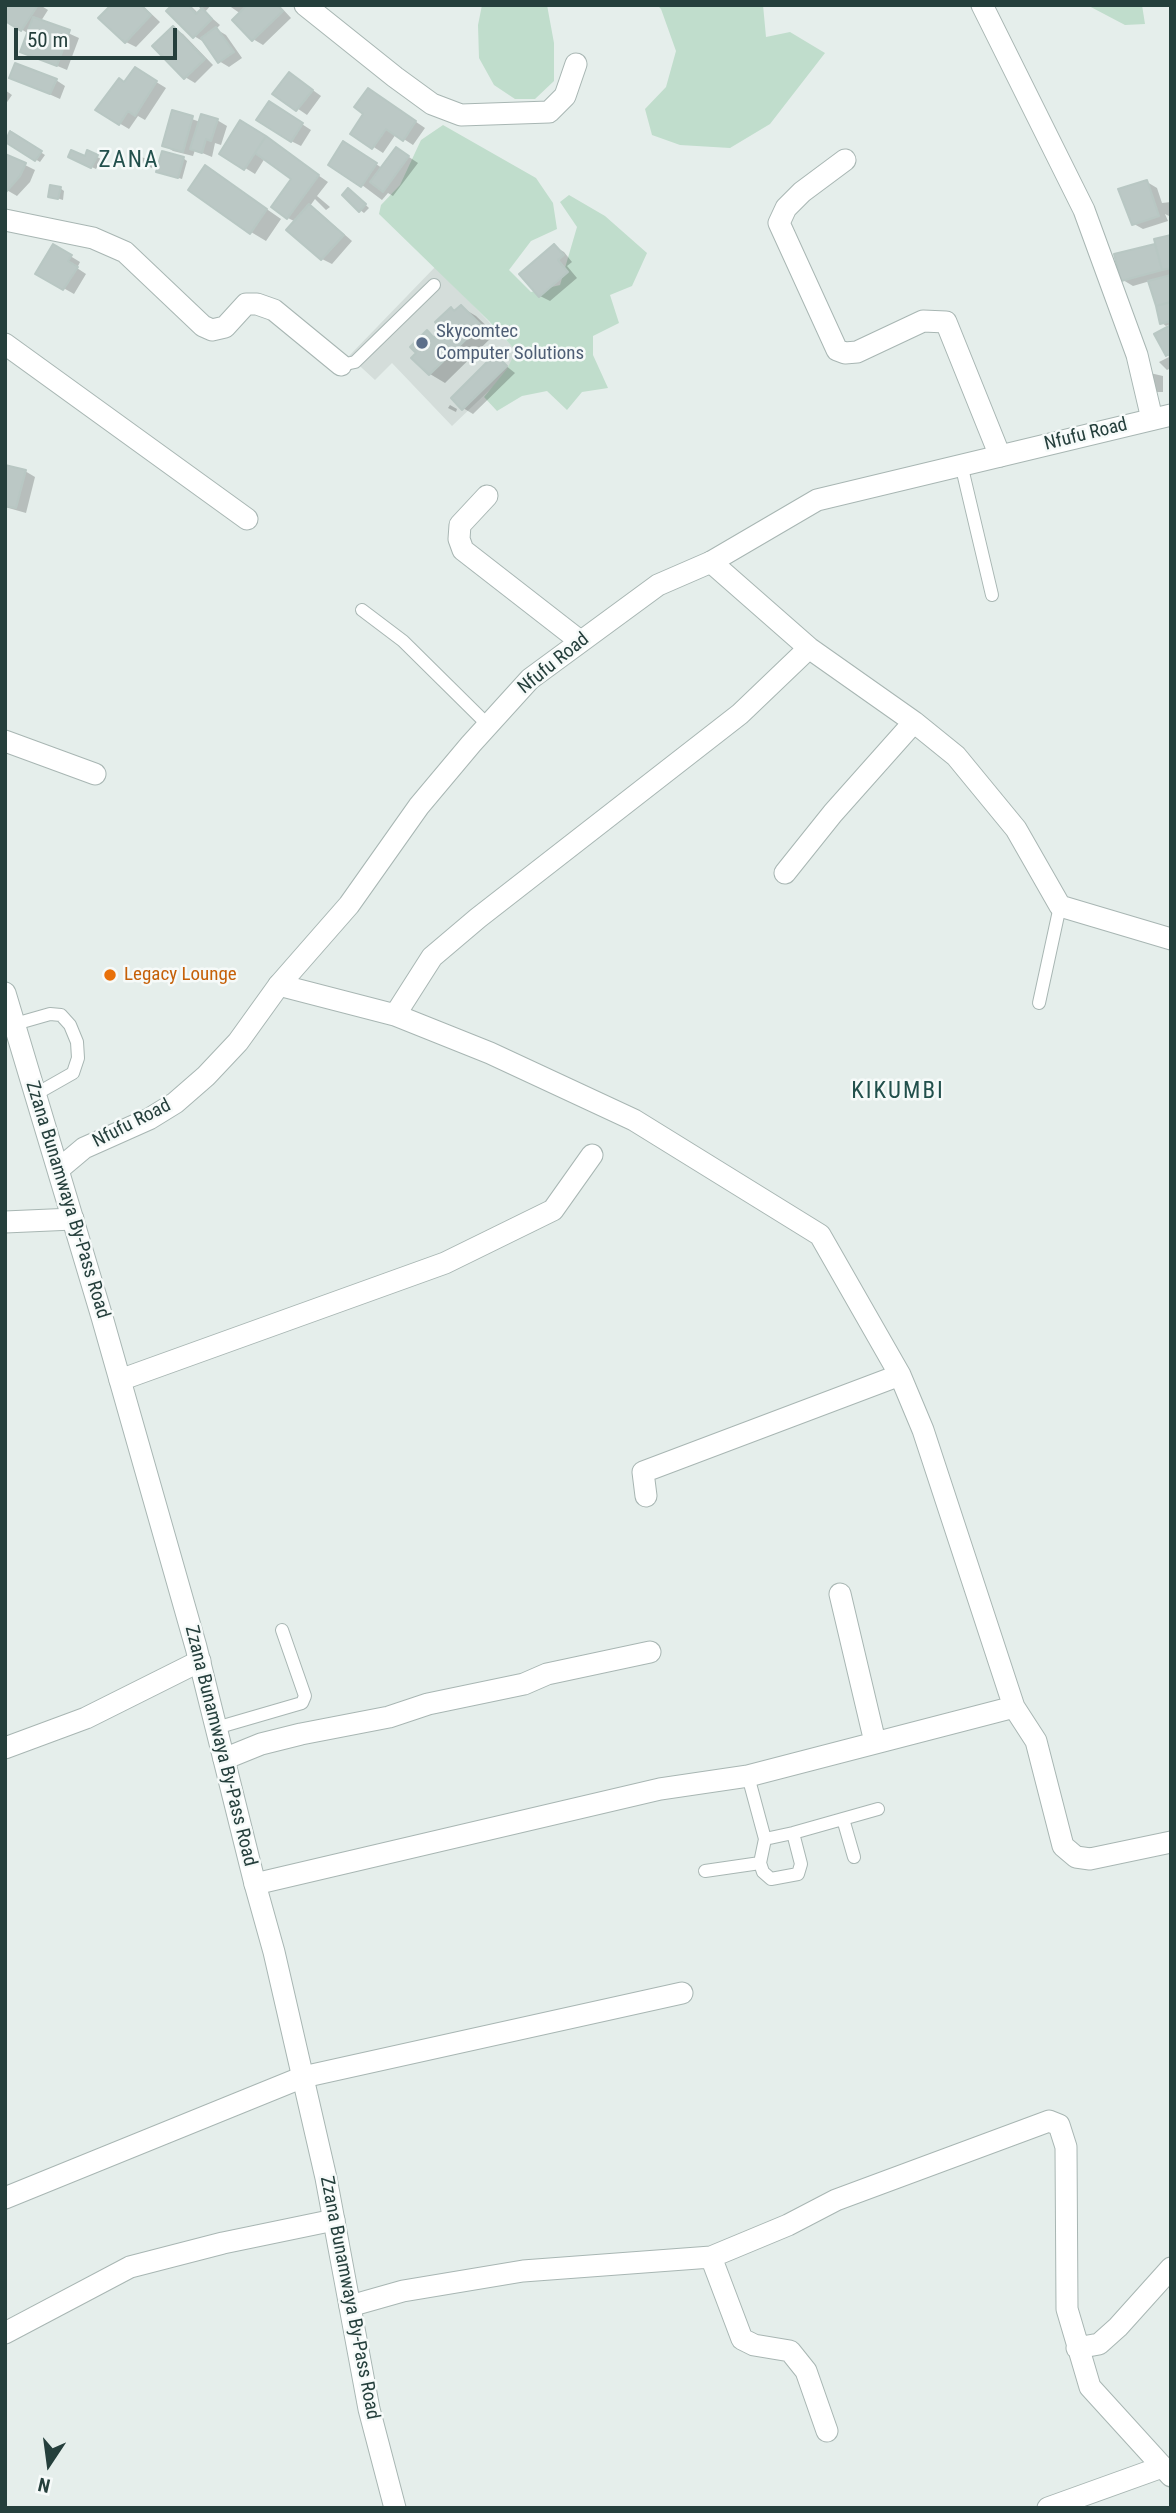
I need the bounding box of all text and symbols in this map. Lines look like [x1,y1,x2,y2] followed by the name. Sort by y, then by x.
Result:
[18,14,180,58] scale bar
[27,28,68,52] text: 50 m
[99,147,159,175] district label: ZANA
[436,321,584,365] place label: Skycomtec Computer Solutions
[414,335,430,351] marker: Skycomtec Computer Solutions
[1042,414,1130,456] street label: Nfufu Road
[514,628,594,700] street label: Nfufu Road
[124,964,237,986] place label: Legacy Lounge
[102,967,118,983] marker: Legacy Lounge
[852,1078,944,1106] district label: KIKUMBI
[20,1079,114,1321] street label: Zzana Bunamwaya By-Pass Road
[89,1095,175,1153] street label: Nfufu Road
[179,1623,261,1869] street label: Zzana Bunamwaya By-Pass Road
[314,2175,384,2421] street label: Zzana Bunamwaya By-Pass Road
[14,2429,84,2499] north arrow
[36,2472,52,2497] text: N

